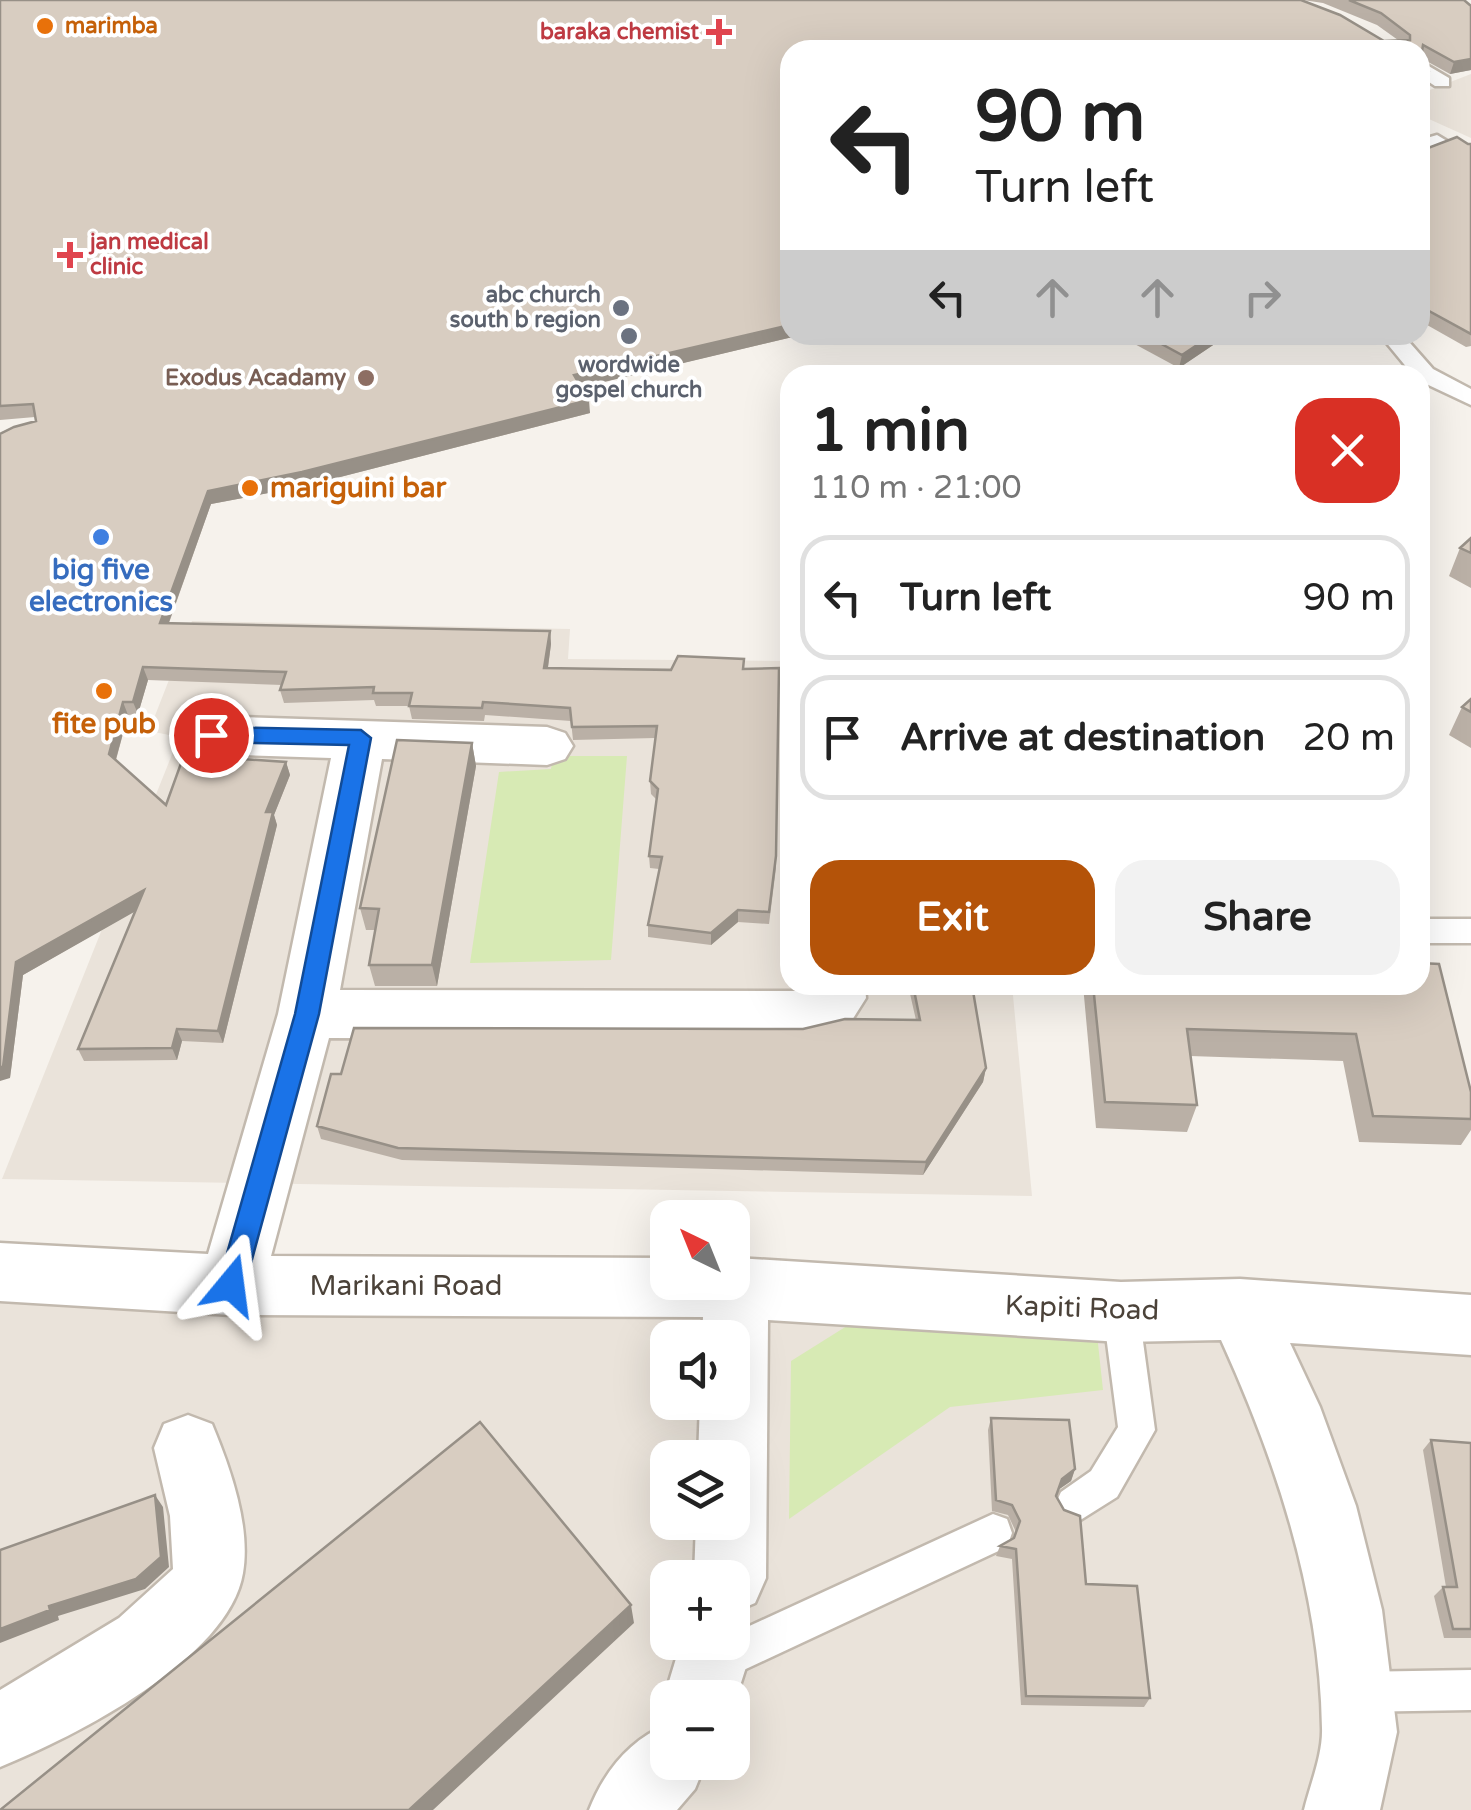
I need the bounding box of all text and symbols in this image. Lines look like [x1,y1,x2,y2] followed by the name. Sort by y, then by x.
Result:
[65,13,158,39] place label: marimba
[34,15,56,37] marker: marimba
[540,19,700,45] place label: baraka chemist
[708,21,730,43] marker: baraka chemist
[975,76,1145,160] text: 90 m
[810,80,940,210] icon: left
[975,161,1154,215] text: Turn left
[88,229,209,280] place label: jan medical clinic
[59,244,81,266] marker: jan medical clinic
[920,270,975,325] icon: left
[1025,270,1080,325] icon: ahead
[1130,270,1185,325] icon: ahead
[1235,270,1290,325] icon: right
[450,282,601,333] place label: abc church south b region
[610,297,632,319] marker: abc church south b region
[618,325,640,347] marker: wordwide gospel church
[555,352,703,403] place label: wordwide gospel church
[165,365,346,391] place label: Exodus Acadamy
[355,367,377,389] marker: Exodus Acadamy
[810,395,970,467] text: 1 min
[1295,398,1400,503] button: close
[810,469,1022,507] text: 110 m · 21:00
[270,471,448,505] place label: mariguini bar
[239,477,261,499] marker: mariguini bar
[90,526,112,548] marker: big five electronics
[29,553,173,619] place label: big five electronics
[815,570,870,625] icon: left
[900,575,1051,621] text: Turn left
[1303,575,1395,621] text: 90 m
[93,680,115,702] marker: fite pub
[169,693,254,778] pin
[52,707,156,741] place label: fite pub
[184,708,239,763] icon: arrive
[815,710,870,765] icon: arrive
[900,715,1265,761] text: Arrive at destination
[1303,715,1395,761] text: 20 m
[810,860,1095,975] button: Exit
[1115,860,1400,975] button: Share
[650,1200,750,1300] north arrow
[650,1200,750,1780] map controls
[179,1233,283,1337] position arrow
[310,1269,502,1303] street label: Marikani Road
[1004,1288,1160,1328] street label: Kapiti Road
[650,1320,750,1420] button: sound
[650,1440,750,1540] button: layers
[650,1560,750,1660] button: +
[650,1680,750,1780] button: −

